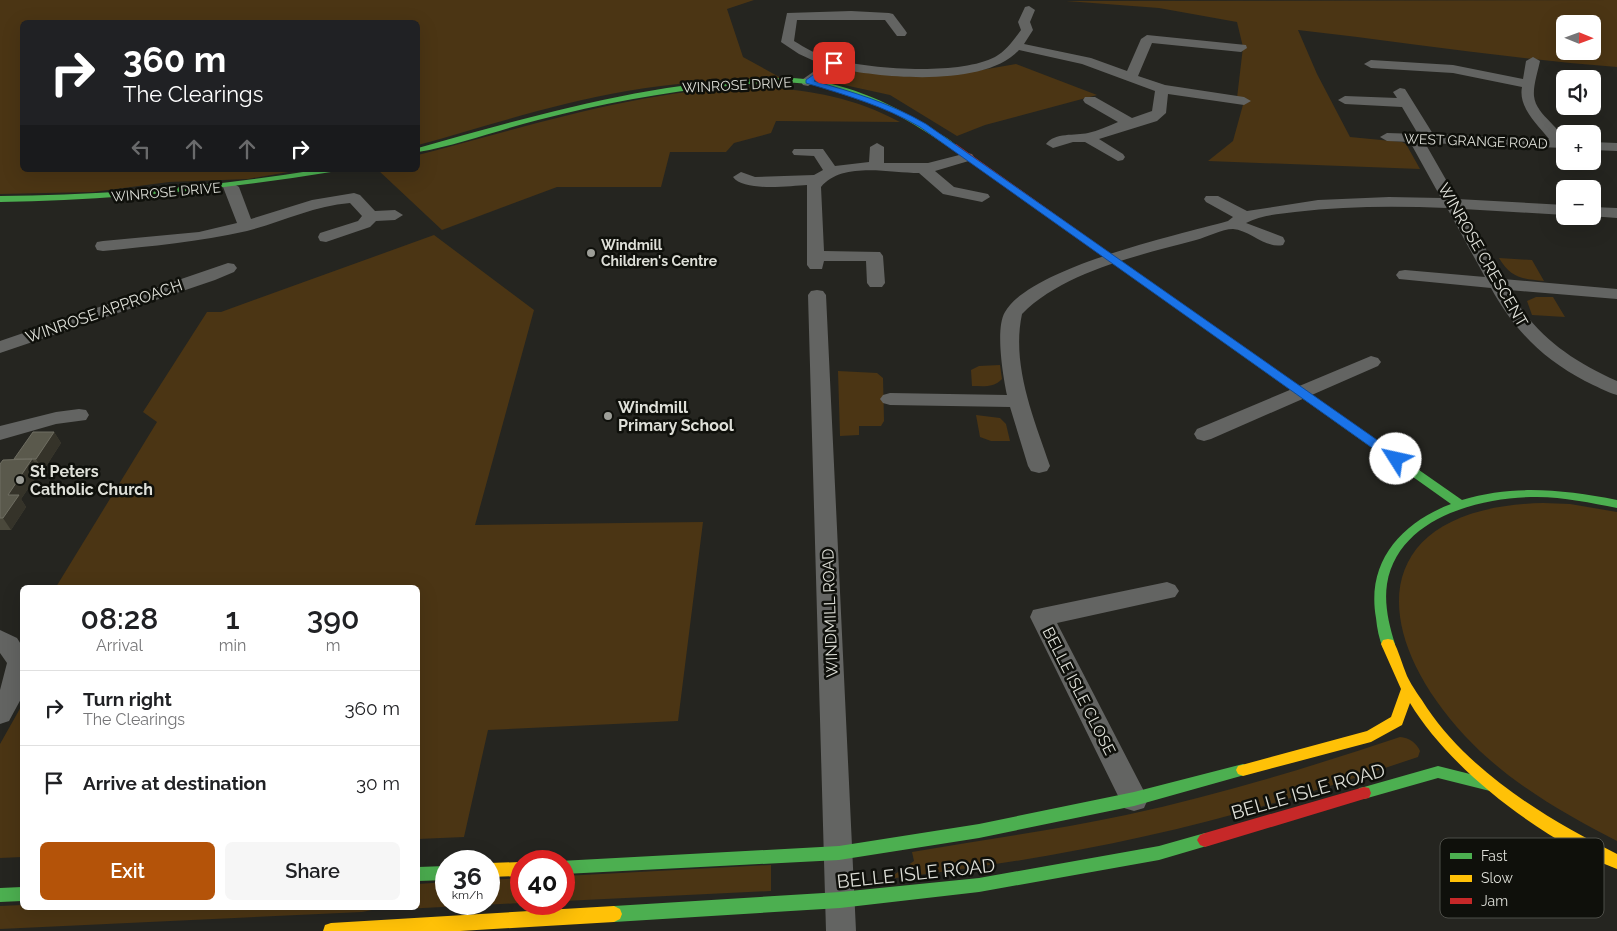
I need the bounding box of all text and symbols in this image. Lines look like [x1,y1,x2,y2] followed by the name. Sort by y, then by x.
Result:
[1556,15,1601,60] north arrow
[1556,15,1601,225] map controls
[123,39,226,80] text: 360 m
[40,40,105,105] icon: right
[813,42,855,84] pin
[820,49,848,77] icon: arrive
[1556,70,1601,115] button: sound
[682,74,792,96] street label: WINROSE DRIVE
[123,81,263,107] text: The Clearings
[1556,125,1601,170] button: +
[1404,130,1548,152] street label: WEST GRANGE ROAD
[127,135,155,163] icon: left
[180,135,208,163] icon: ahead
[233,135,261,163] icon: ahead
[286,135,314,163] icon: right
[111,179,221,205] street label: WINROSE DRIVE
[1434,180,1532,330] street label: WINROSE CRESCENT
[1556,180,1601,225] button: −
[601,237,718,269] place label: Windmill Children's Centre
[585,247,597,259] marker: Windmill Children's Centre
[23,275,185,347] street label: WINROSE APPROACH
[618,398,735,435] place label: Windmill Primary School
[602,410,614,422] marker: Windmill Primary School
[1369,432,1421,484] position arrow
[30,462,153,499] place label: St Peters Catholic Church
[14,474,26,486] marker: St Peters Catholic Church
[818,548,842,678] street label: WINDMILL ROAD
[81,601,158,636] text: 08:28
[225,601,240,636] text: 1
[307,601,359,636] text: 390
[1039,624,1120,758] street label: BELLE ISLE CLOSE
[96,636,143,655] text: Arrival
[219,636,246,655] text: min
[326,636,341,655] text: m
[83,688,172,710] text: Turn right
[40,694,68,722] icon: right
[344,697,400,719] text: 360 m
[83,710,185,729] text: The Clearings
[1228,758,1388,824] street label: BELLE ISLE ROAD
[40,769,68,797] icon: arrive
[83,772,267,794] text: Arrive at destination
[356,772,400,794] text: 30 m
[1440,838,1604,918] legend
[40,842,215,900] button: Exit
[225,842,400,900] button: Share
[1481,848,1508,864] text: Fast
[510,850,575,915] speed limit sign: 40
[836,854,996,892] street label: BELLE ISLE ROAD
[453,861,482,891] text: 36
[1481,870,1513,886] text: Slow
[452,888,483,902] text: km/h
[1481,893,1508,909] text: Jam

